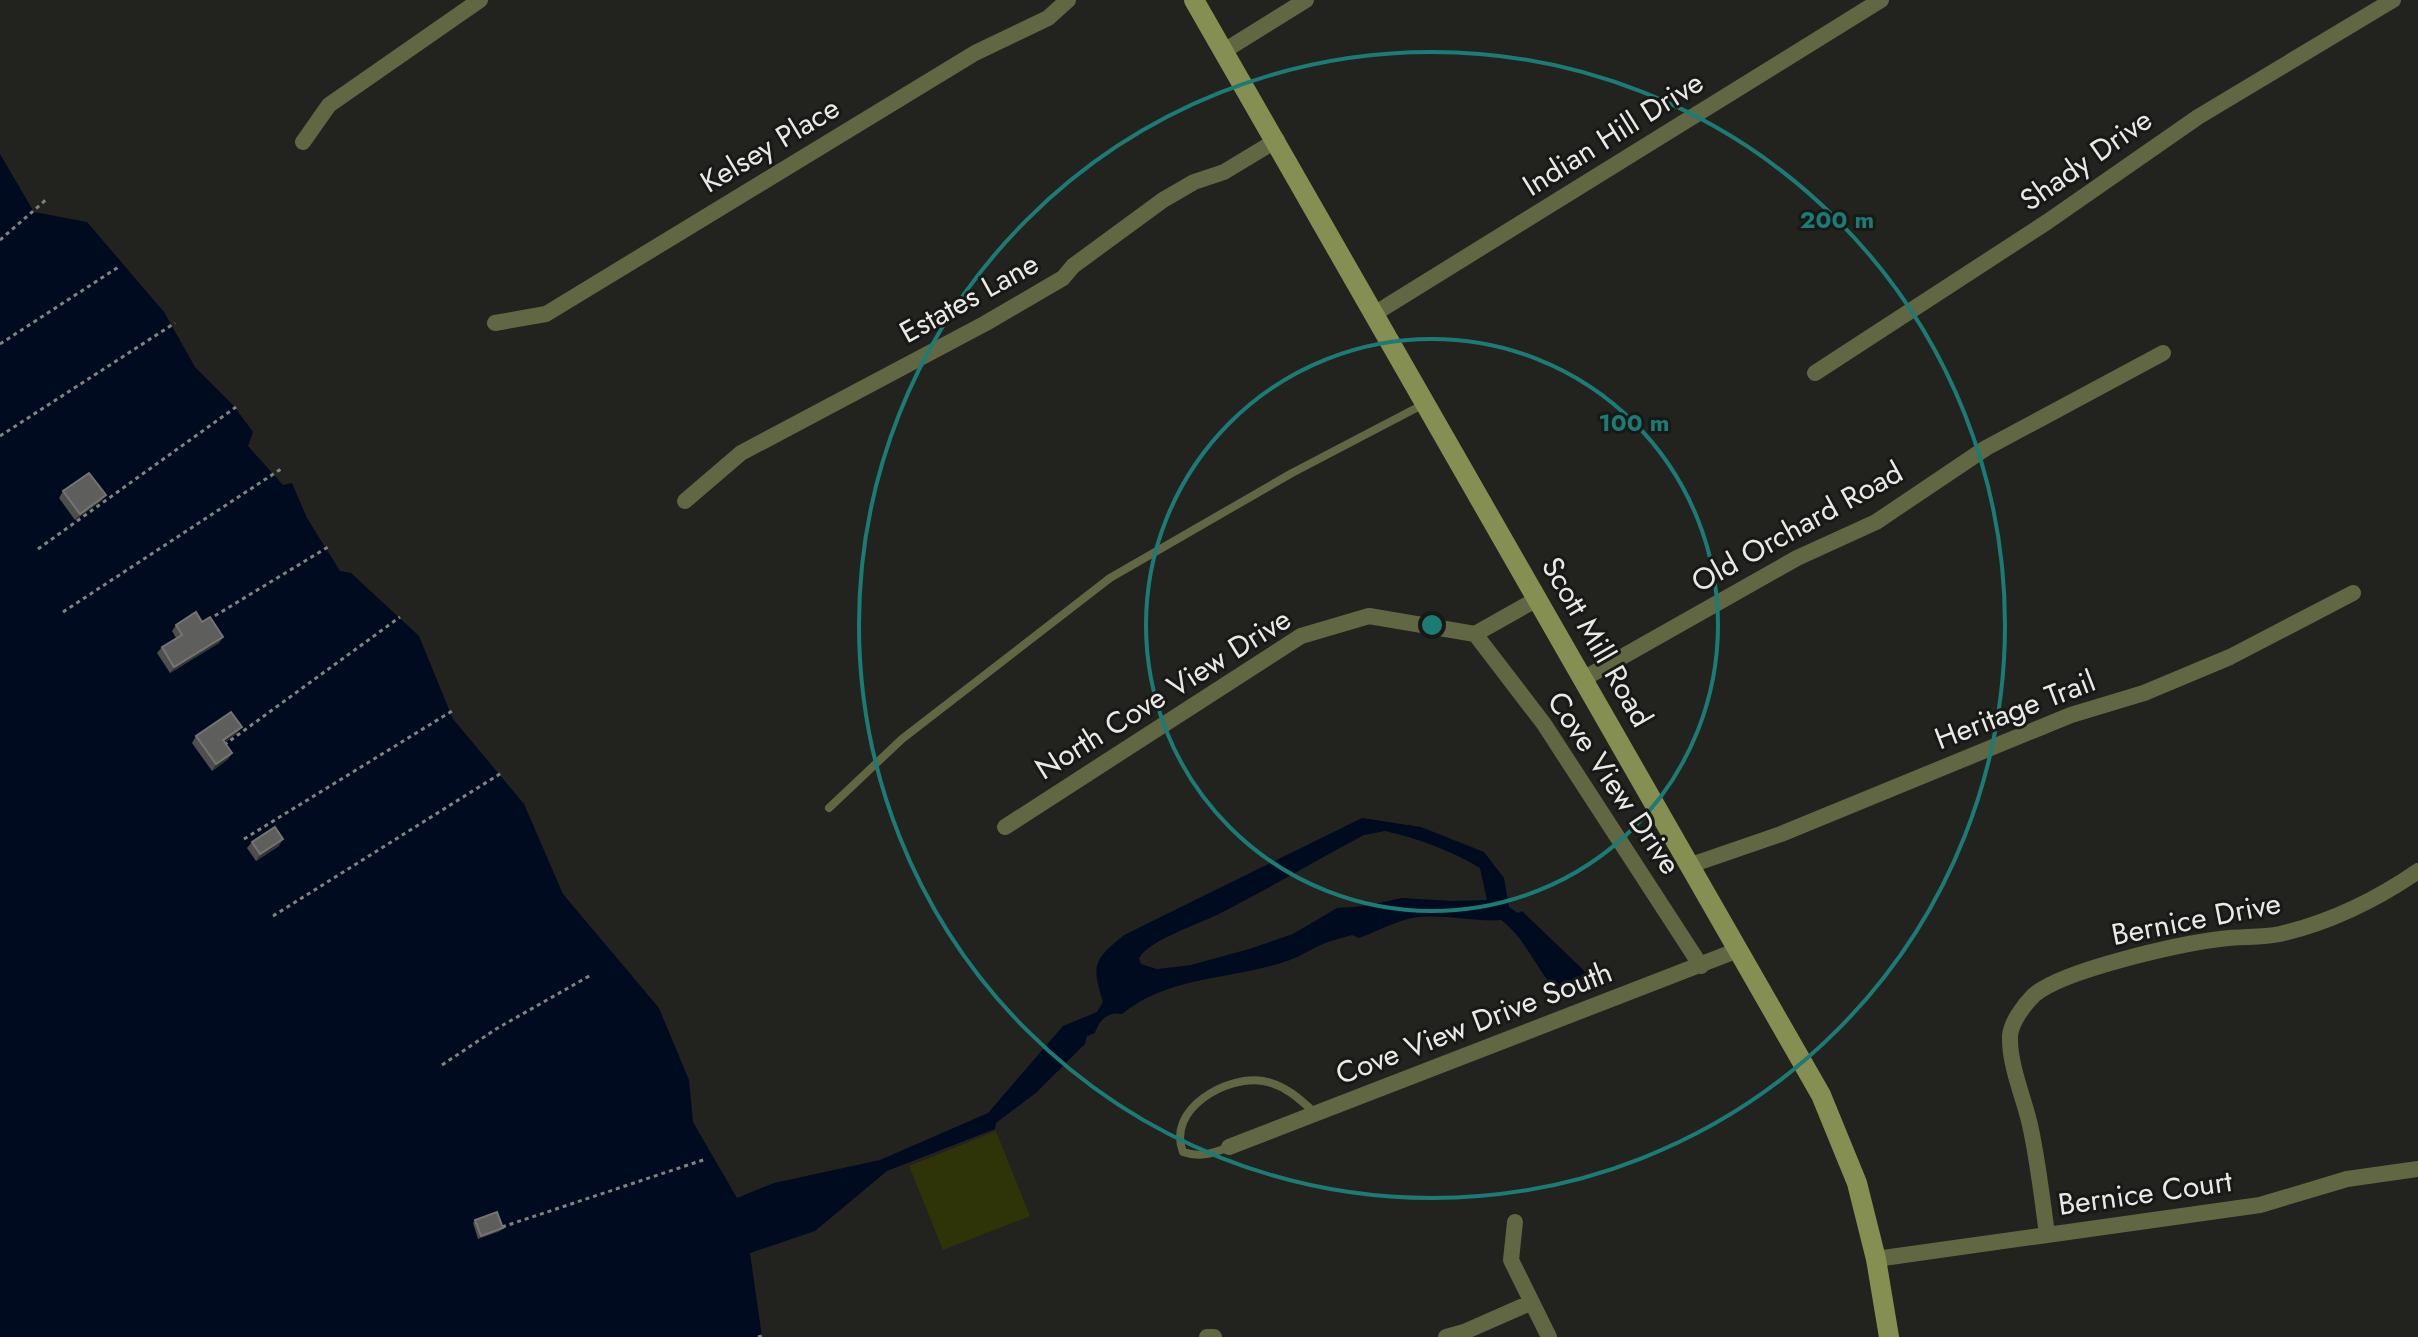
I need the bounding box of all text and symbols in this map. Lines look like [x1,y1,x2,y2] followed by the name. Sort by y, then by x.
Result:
[1514,61,1711,206] street label: Indian Hill Drive
[692,86,847,203] street label: Kelsey Place
[2011,98,2161,221] street label: Shady Drive
[1800,202,1874,237] text: 200 m
[891,242,1046,353] street label: Estates Lane
[1599,405,1669,440] text: 100 m
[1683,451,1910,603] street label: Old Orchard Road
[1531,549,1664,735] street label: Scott Mill Road
[1027,597,1299,790] street label: North Cove View Drive
[1418,611,1446,639] centre of rings
[1928,659,2101,760] street label: Heritage Trail
[1537,683,1692,883] street label: Cove View Drive
[2108,881,2284,956] street label: Bernice Drive
[1329,950,1618,1095] street label: Cove View Drive South
[2055,1159,2235,1226] street label: Bernice Court

